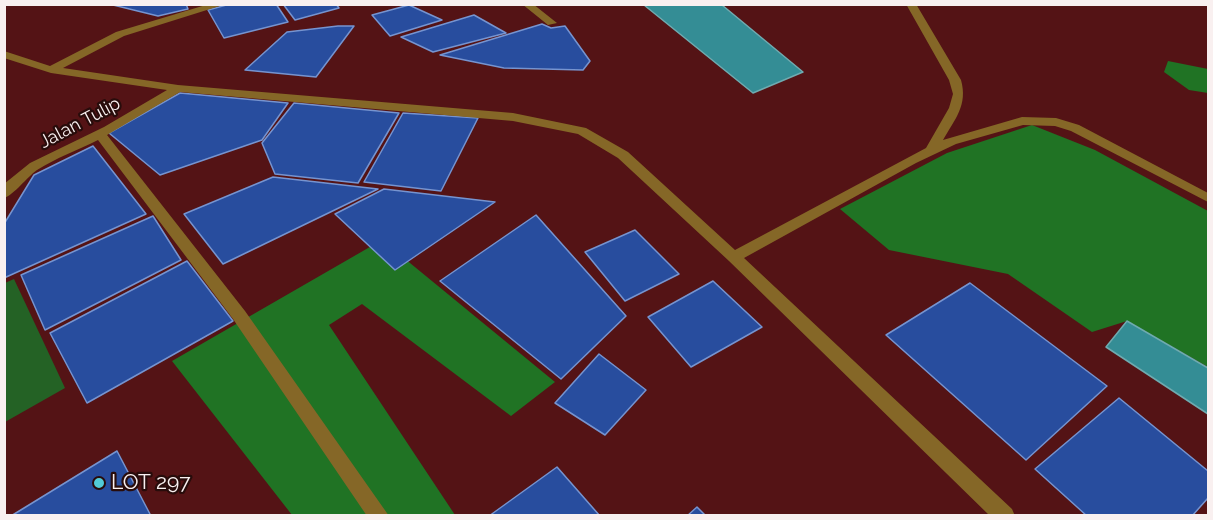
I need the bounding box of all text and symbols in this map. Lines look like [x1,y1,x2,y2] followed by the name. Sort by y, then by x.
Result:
[36,93,124,153] street label: Jalan Tulip
[111,470,190,496] place label: LOT 297
[92,476,106,490] marker: LOT 297

